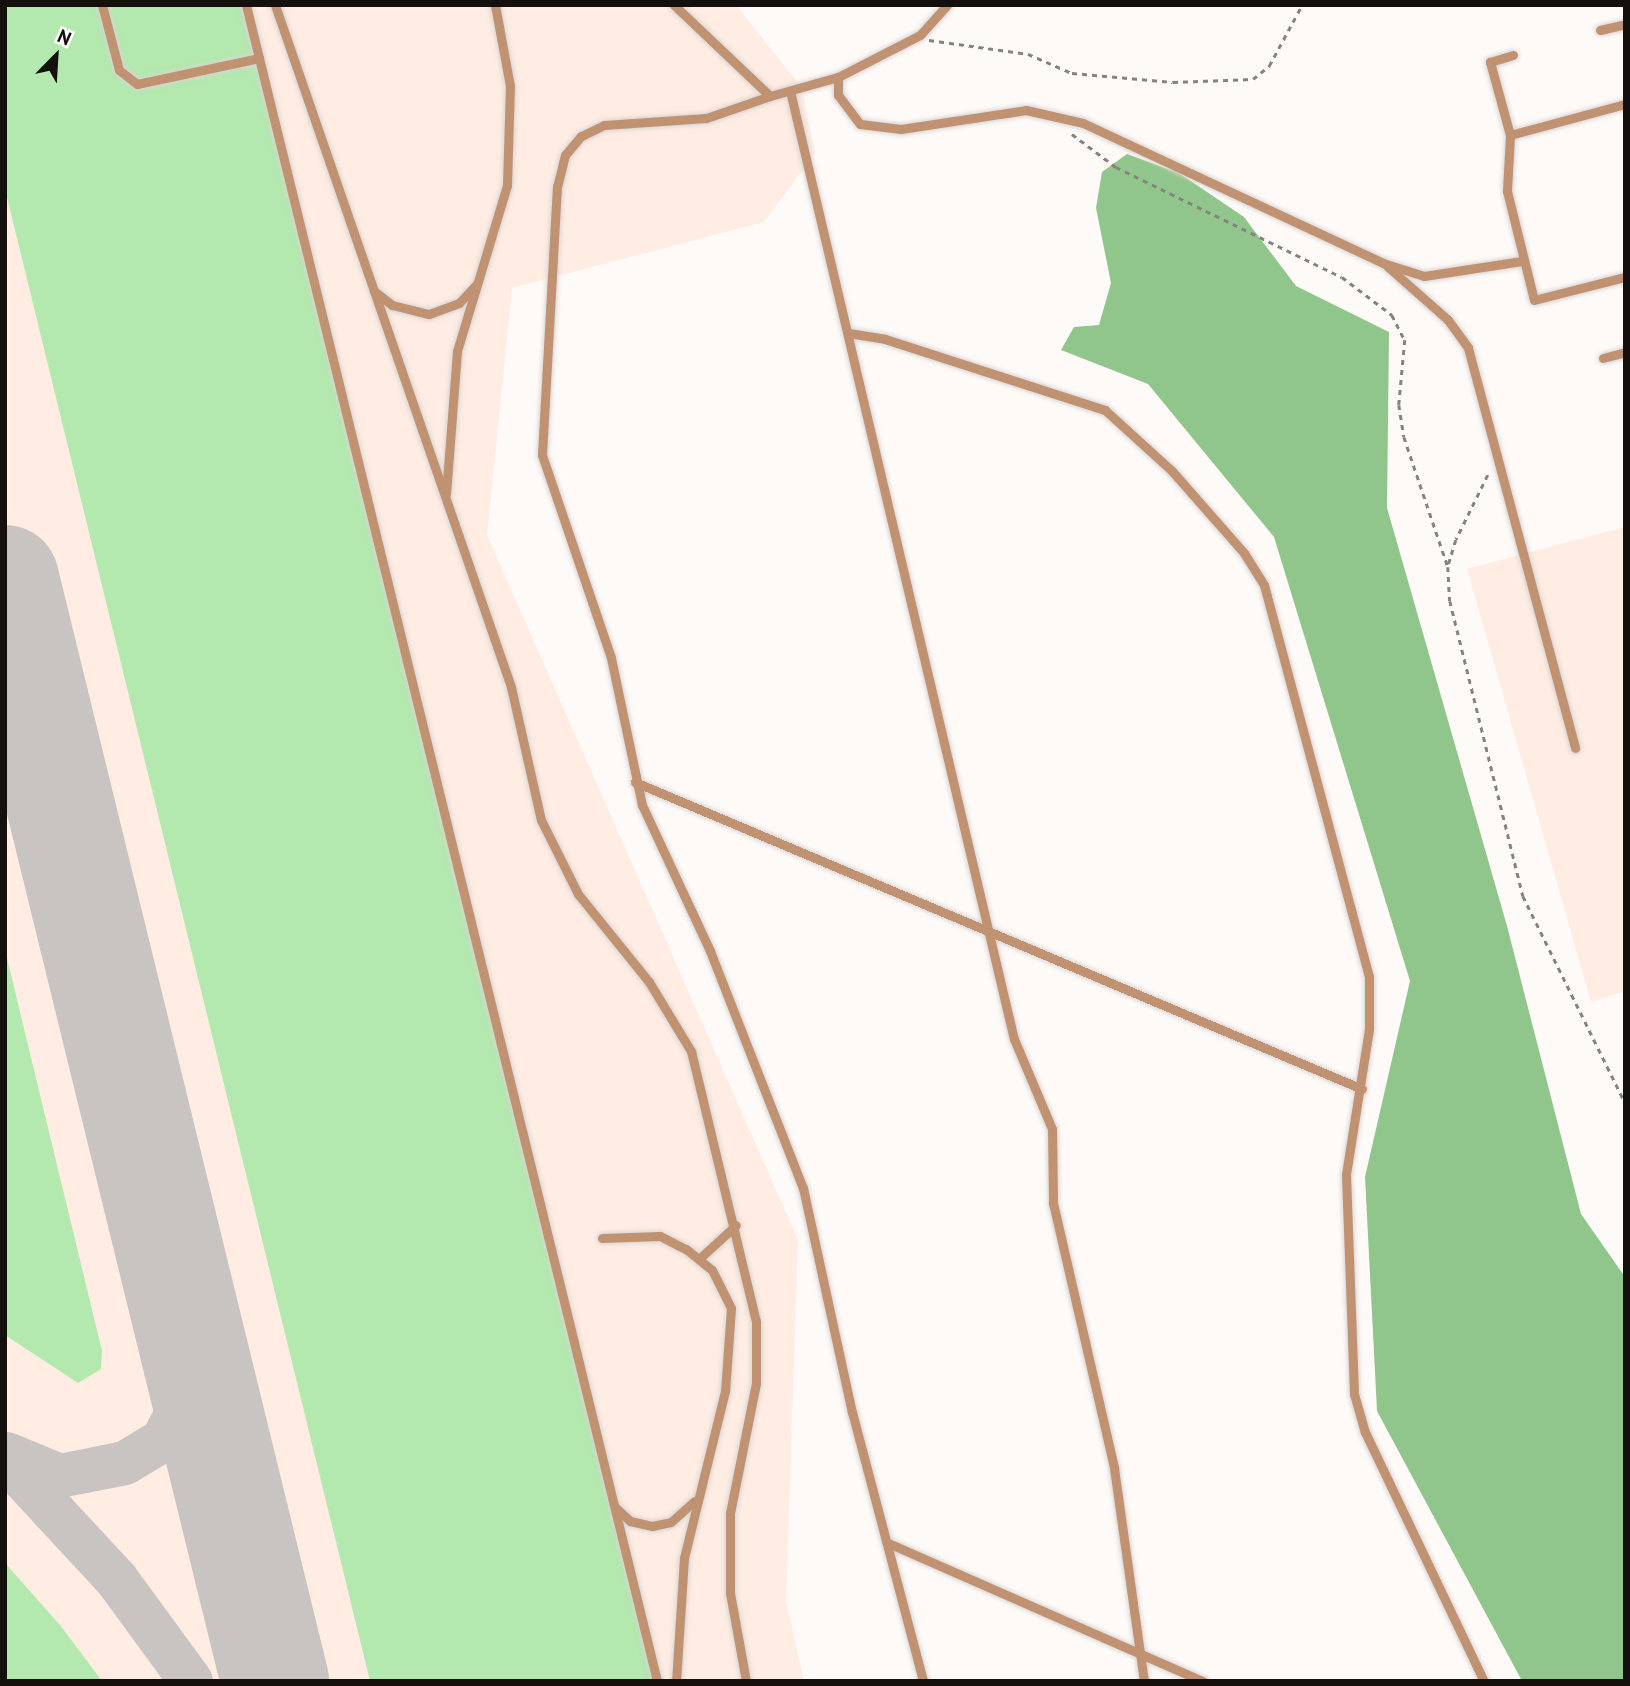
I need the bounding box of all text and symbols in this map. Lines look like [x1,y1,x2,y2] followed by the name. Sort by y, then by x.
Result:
[21,21,91,91] north arrow
[54,23,75,50] text: N

